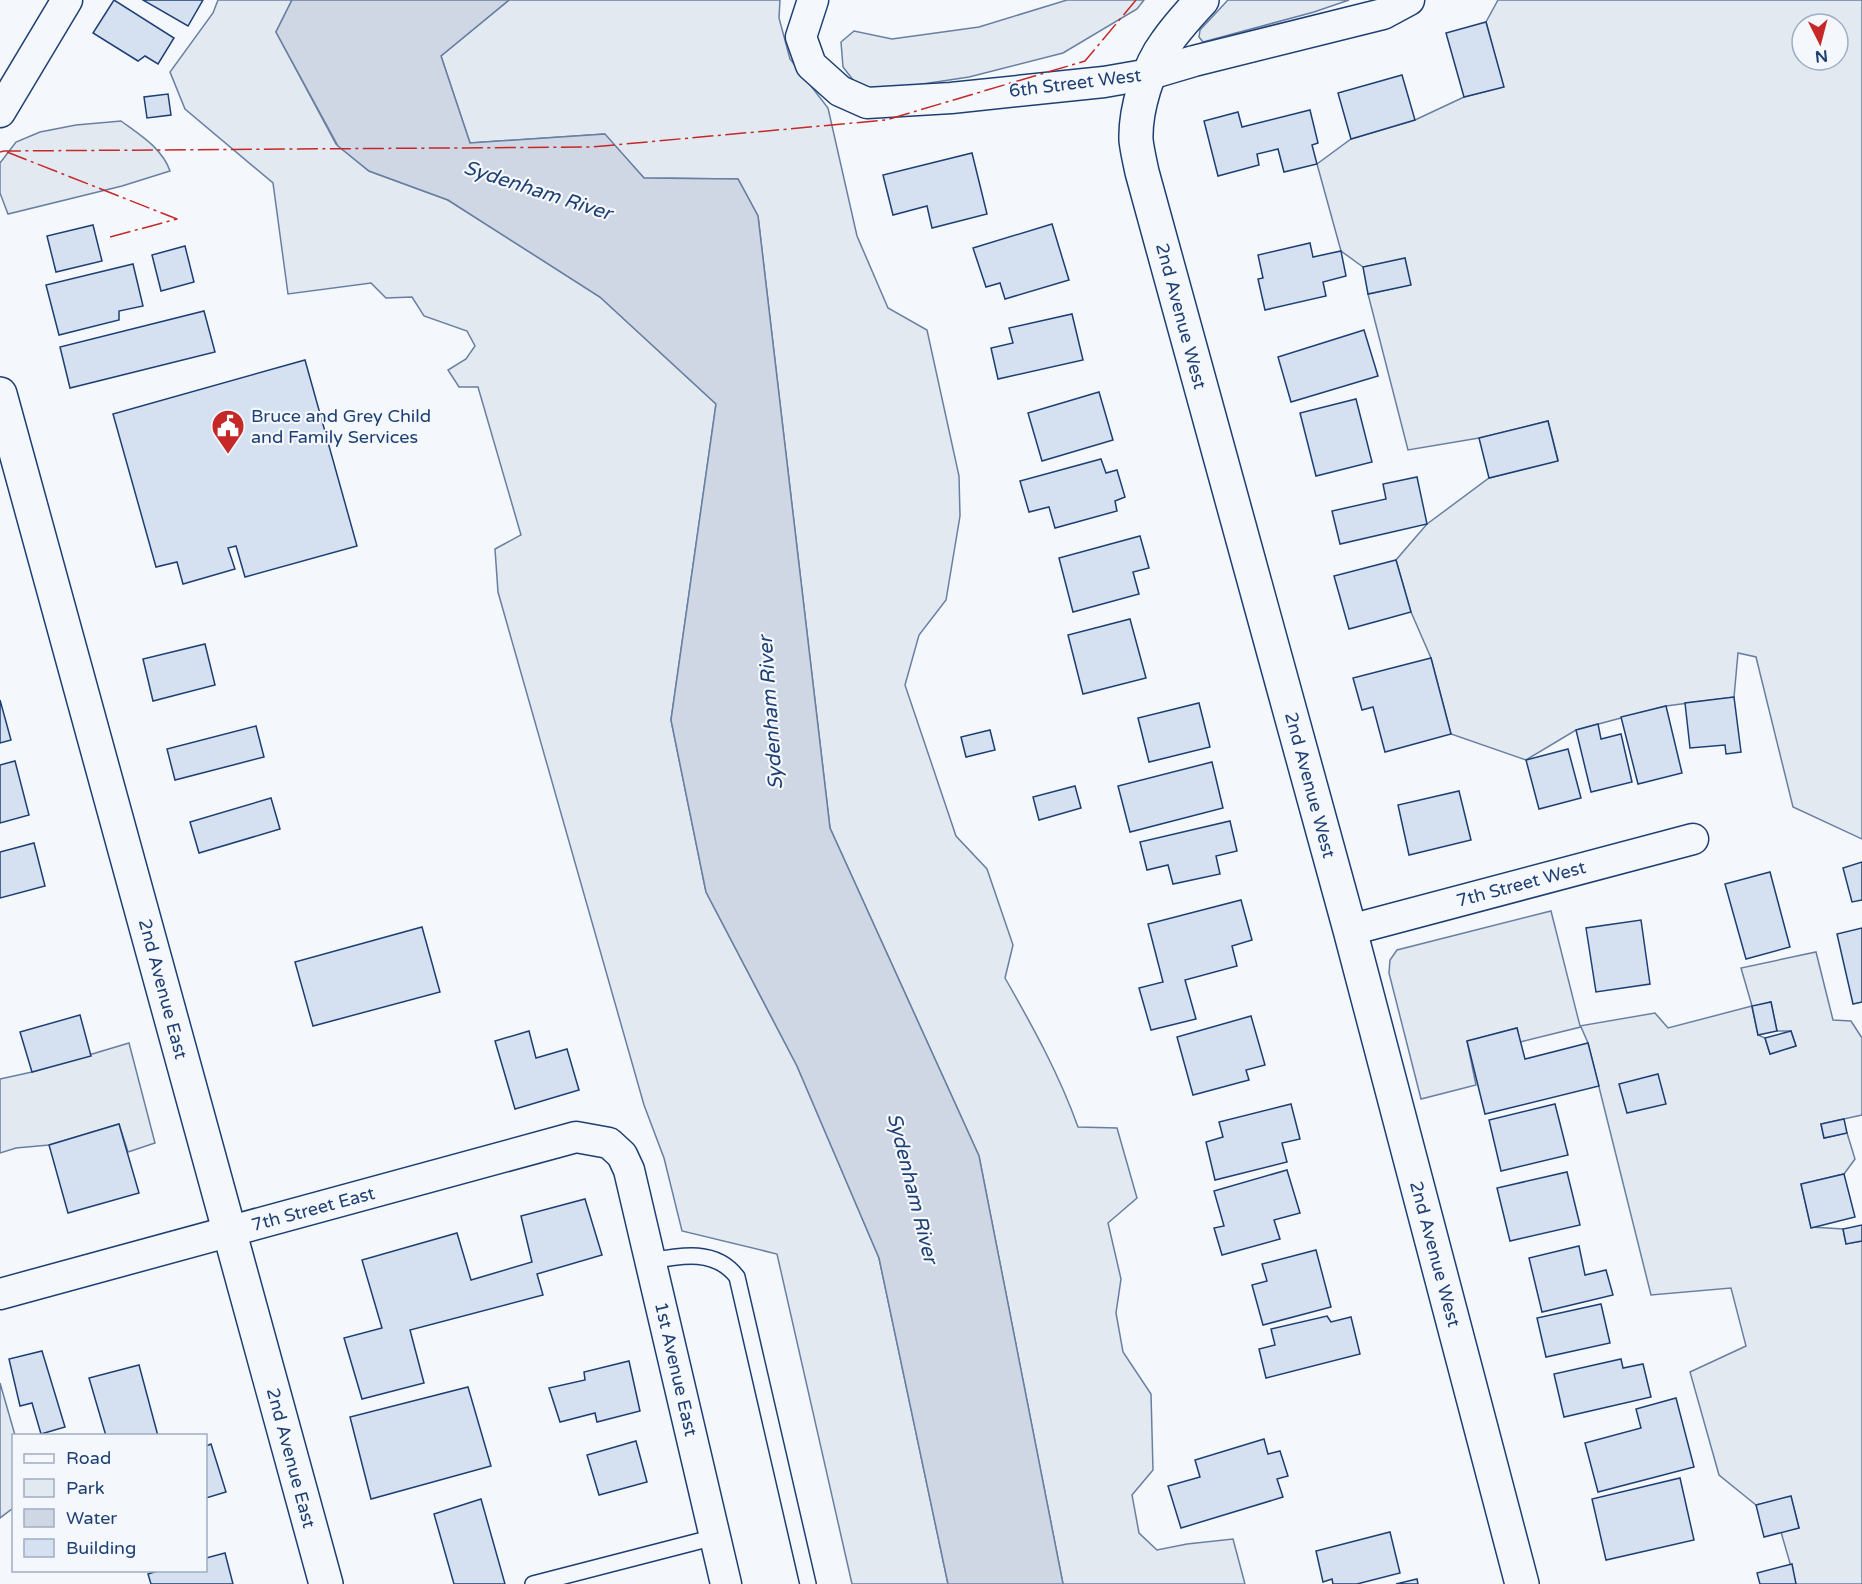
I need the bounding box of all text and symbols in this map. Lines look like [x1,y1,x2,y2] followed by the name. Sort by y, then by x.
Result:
[1790,12,1850,72] north arrow
[1814,45,1829,67] text: N
[1008,64,1142,102] street label: 6th Street West
[461,156,617,227] water label: Sydenham River
[1151,240,1211,392] street label: 2nd Avenue West
[251,405,431,448] place label: Bruce and Grey Child and Family Services
[210,408,246,455] public building icon: Bruce and Grey Child and Family Services
[753,633,788,791] water label: Sydenham River
[1280,709,1340,861] street label: 2nd Avenue West
[1454,856,1588,912] street label: 7th Street West
[134,916,192,1062] street label: 2nd Avenue East
[882,1111,943,1268] water label: Sydenham River
[1405,1178,1465,1330] street label: 2nd Avenue West
[249,1182,377,1236] street label: 7th Street East
[650,1300,702,1439] street label: 1st Avenue East
[262,1385,320,1531] street label: 2nd Avenue East
[12,1434,207,1572] legend
[66,1447,111,1469] text: Road
[66,1477,105,1499] text: Park
[66,1507,117,1529] text: Water
[66,1537,136,1559] text: Building

